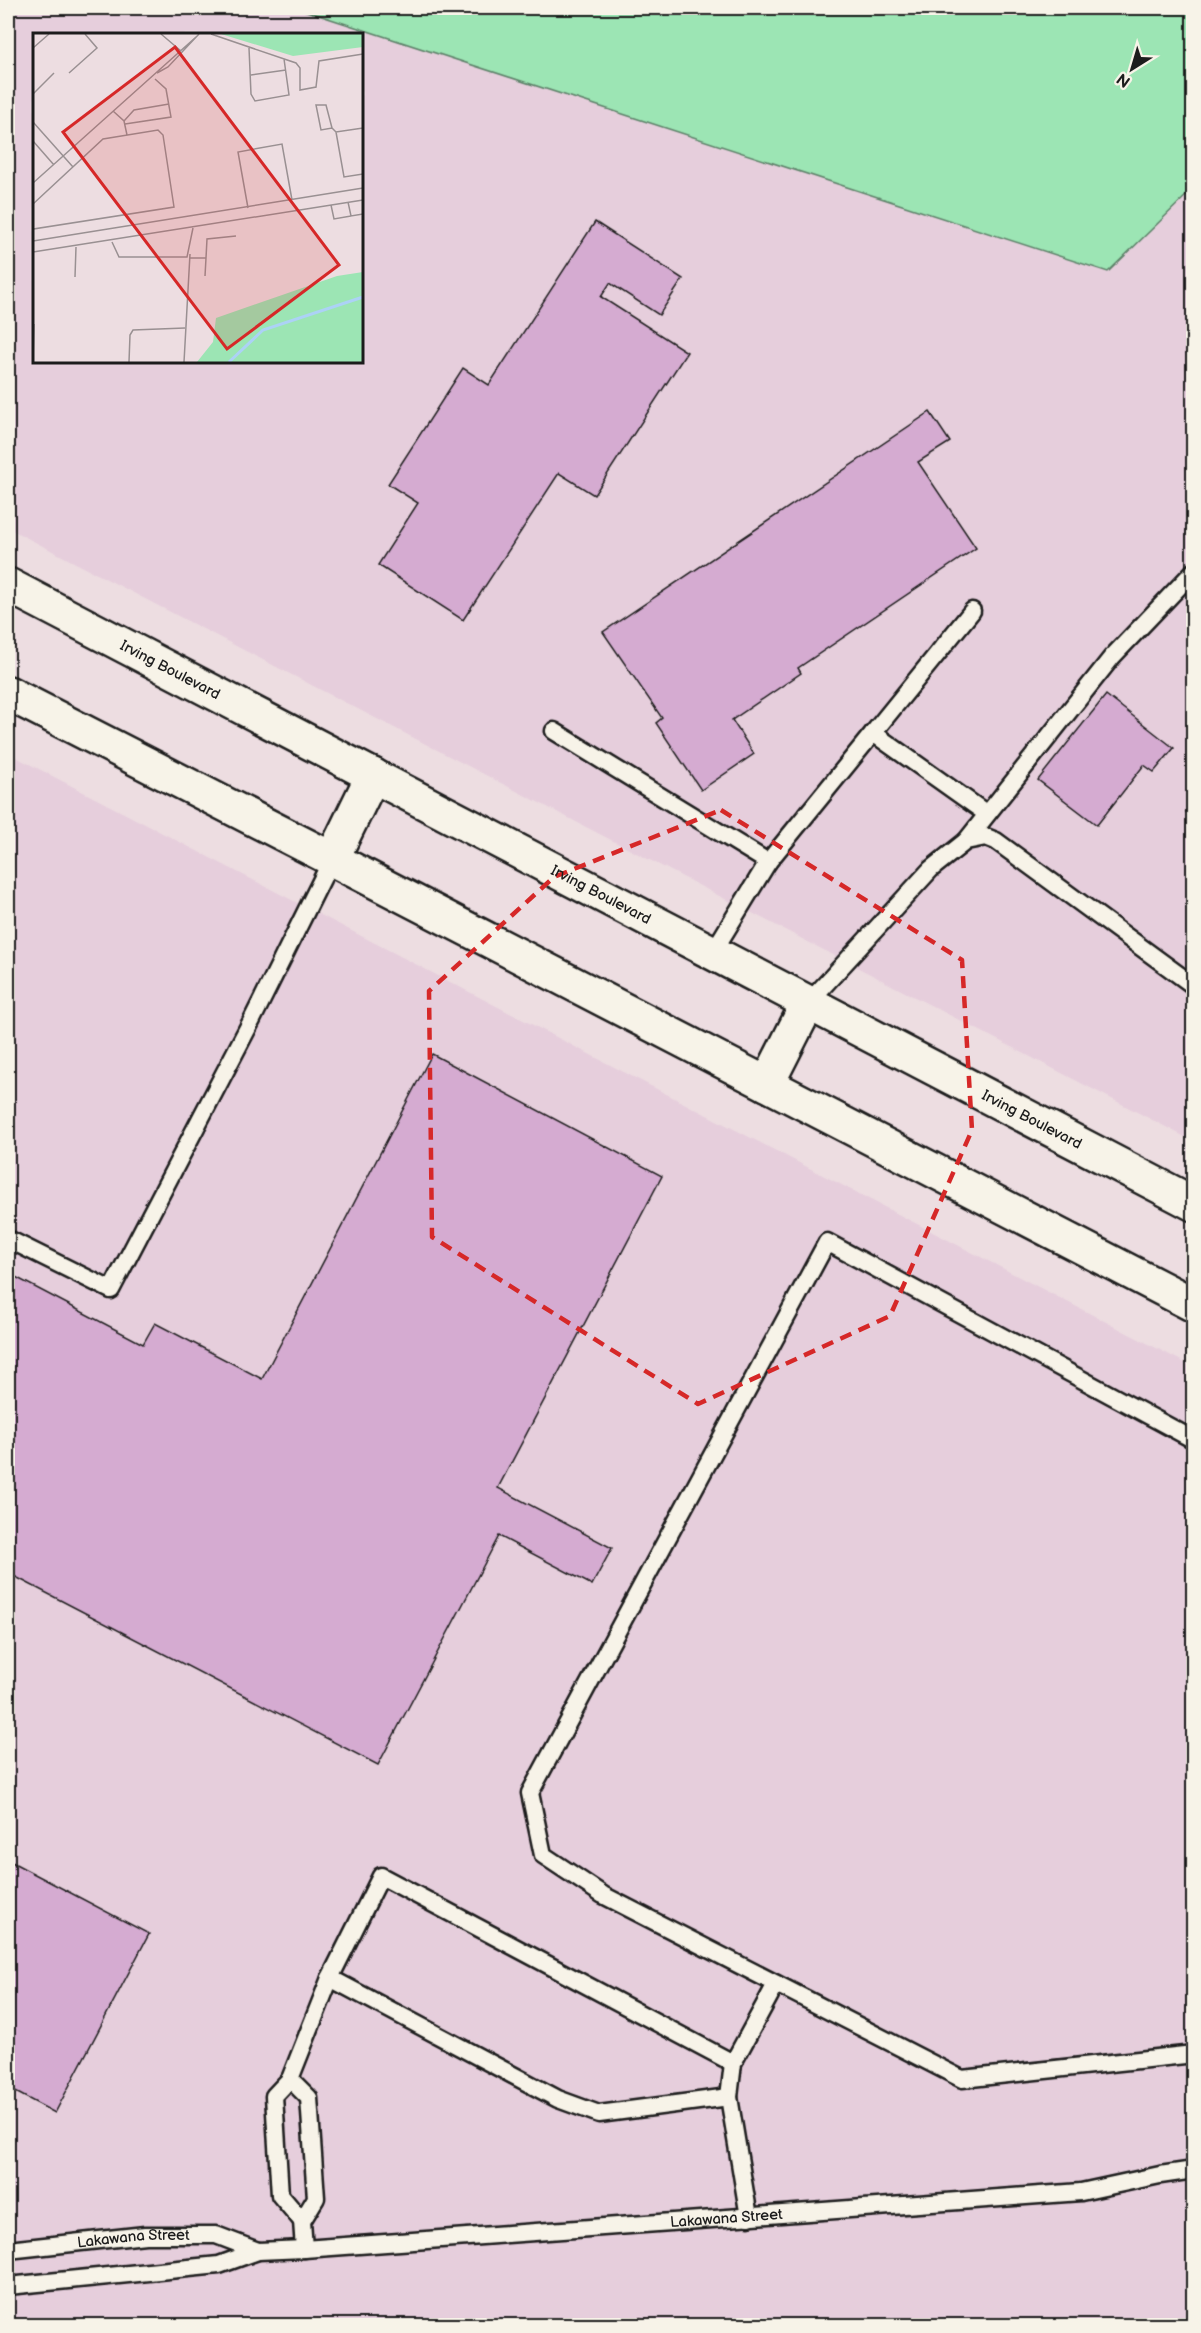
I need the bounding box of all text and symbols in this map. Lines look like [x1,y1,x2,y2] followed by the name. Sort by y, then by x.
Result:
[33,33,363,363] inset map
[1102,39,1162,99] north arrow
[1113,69,1134,91] text: N
[117,636,223,704] street label: Irving Boulevard
[548,861,654,929] street label: Irving Boulevard
[978,1086,1085,1154] street label: Irving Boulevard
[669,2205,784,2232] street label: Lakawana Street
[76,2226,190,2252] street label: Lakawana Street

